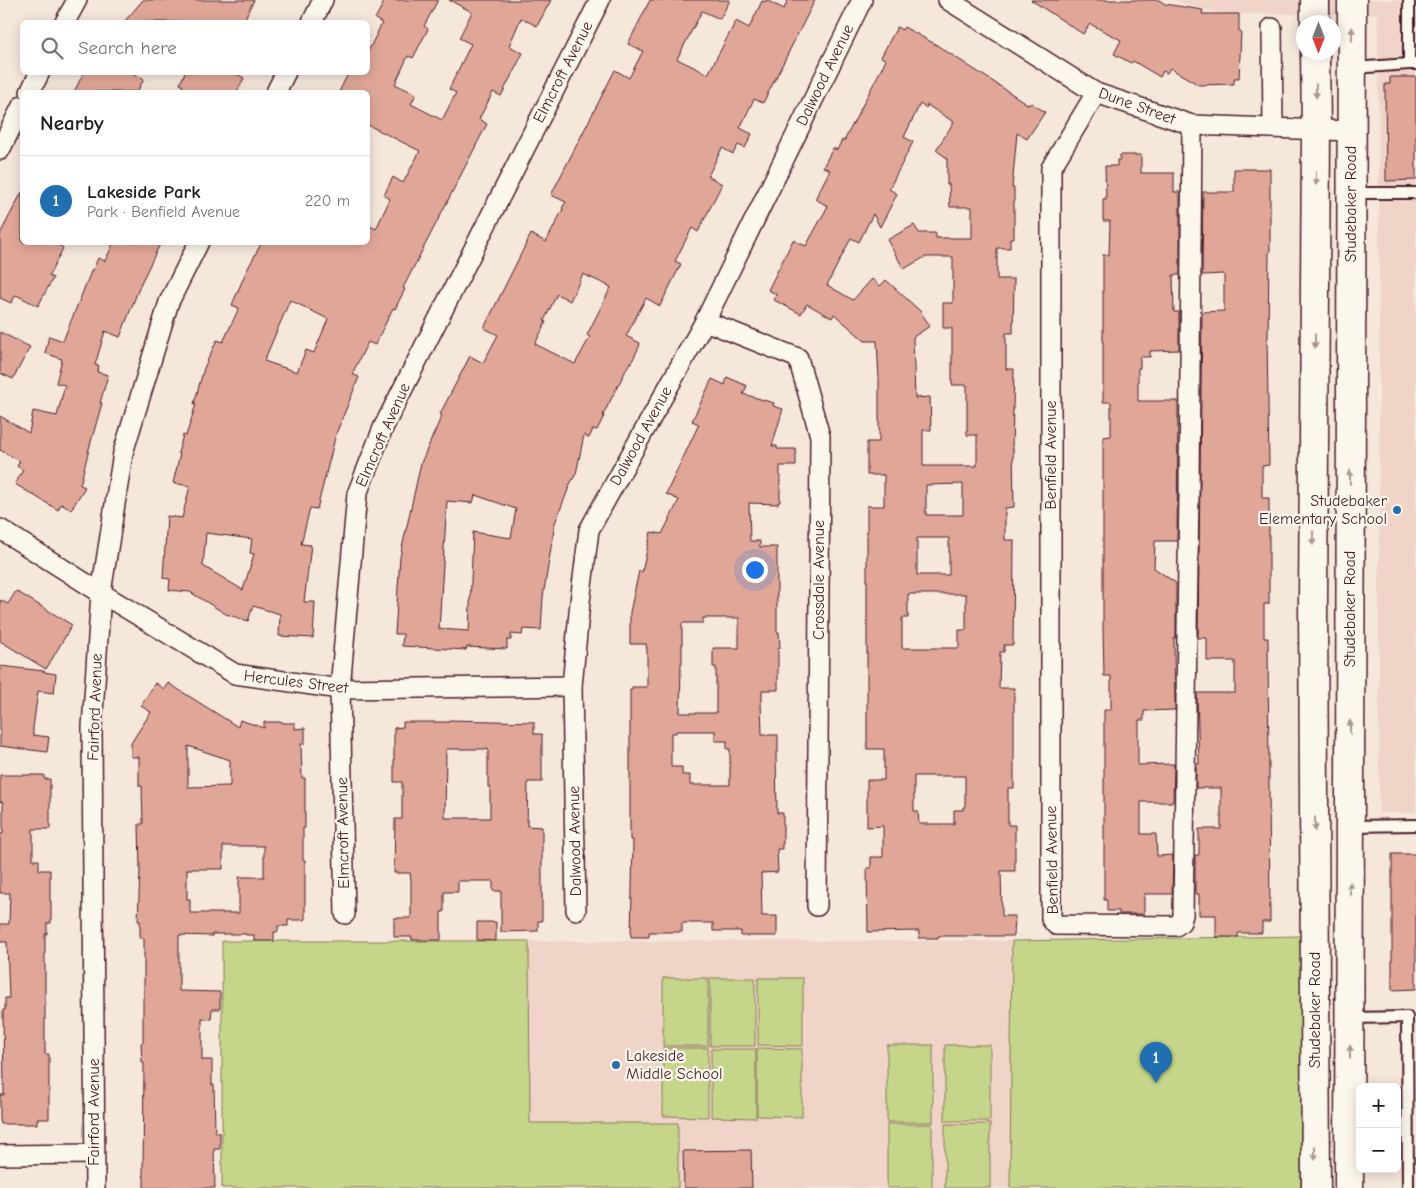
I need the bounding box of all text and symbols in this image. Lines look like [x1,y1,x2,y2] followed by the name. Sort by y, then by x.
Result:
[1296,15,1341,60] north arrow
[530,18,596,126] street label: Elmcroft Avenue
[20,20,370,75] search box
[793,21,857,129] street label: Dalwood Avenue
[1348,26,1356,42] one-way arrow
[38,34,66,62] icon: search
[78,37,177,59] text: Search here
[1312,83,1320,99] one-way arrow
[1096,84,1178,128] street label: Dune Street
[40,111,104,135] text: Nearby
[1342,146,1360,262] street label: Studebaker Road
[1312,171,1320,187] one-way arrow
[87,181,200,203] text: Lakeside Park
[53,192,59,210] text: 1
[305,192,350,210] text: 220 m
[87,203,240,221] text: Park · Benfield Avenue
[1310,333,1318,349] one-way arrow
[352,380,414,490] street label: Elmcroft Avenue
[606,383,676,489] street label: Dalwood Avenue
[1042,401,1060,509] street label: Benfield Avenue
[1346,469,1354,485] one-way arrow
[1259,492,1388,528] place label: Studebaker Elementary School
[1391,504,1403,516] marker: Studebaker Elementary School
[810,520,828,640] street label: Crossdale Avenue
[1309,531,1317,547] one-way arrow
[1341,551,1359,667] street label: Studebaker Road
[742,557,768,583] your location
[84,653,106,761] street label: Fairford Avenue
[243,667,350,697] street label: Hercules Street
[1346,719,1354,735] one-way arrow
[333,777,353,889] street label: Elmcroft Avenue
[565,786,585,896] street label: Dalwood Avenue
[1042,805,1062,915] street label: Benfield Avenue
[1311,817,1319,833] one-way arrow
[1346,881,1354,897] one-way arrow
[1306,952,1324,1068] street label: Studebaker Road
[1140,1042,1172,1083] pin: 1
[1346,1044,1354,1060] one-way arrow
[626,1047,722,1083] place label: Lakeside Middle School
[85,1058,103,1166] street label: Fairford Avenue
[610,1059,622,1071] marker: Lakeside Middle School
[1356,1083,1401,1173] map controls
[1356,1083,1401,1128] button: +
[1356,1128,1401,1173] button: −
[1311,1146,1319,1162] one-way arrow

